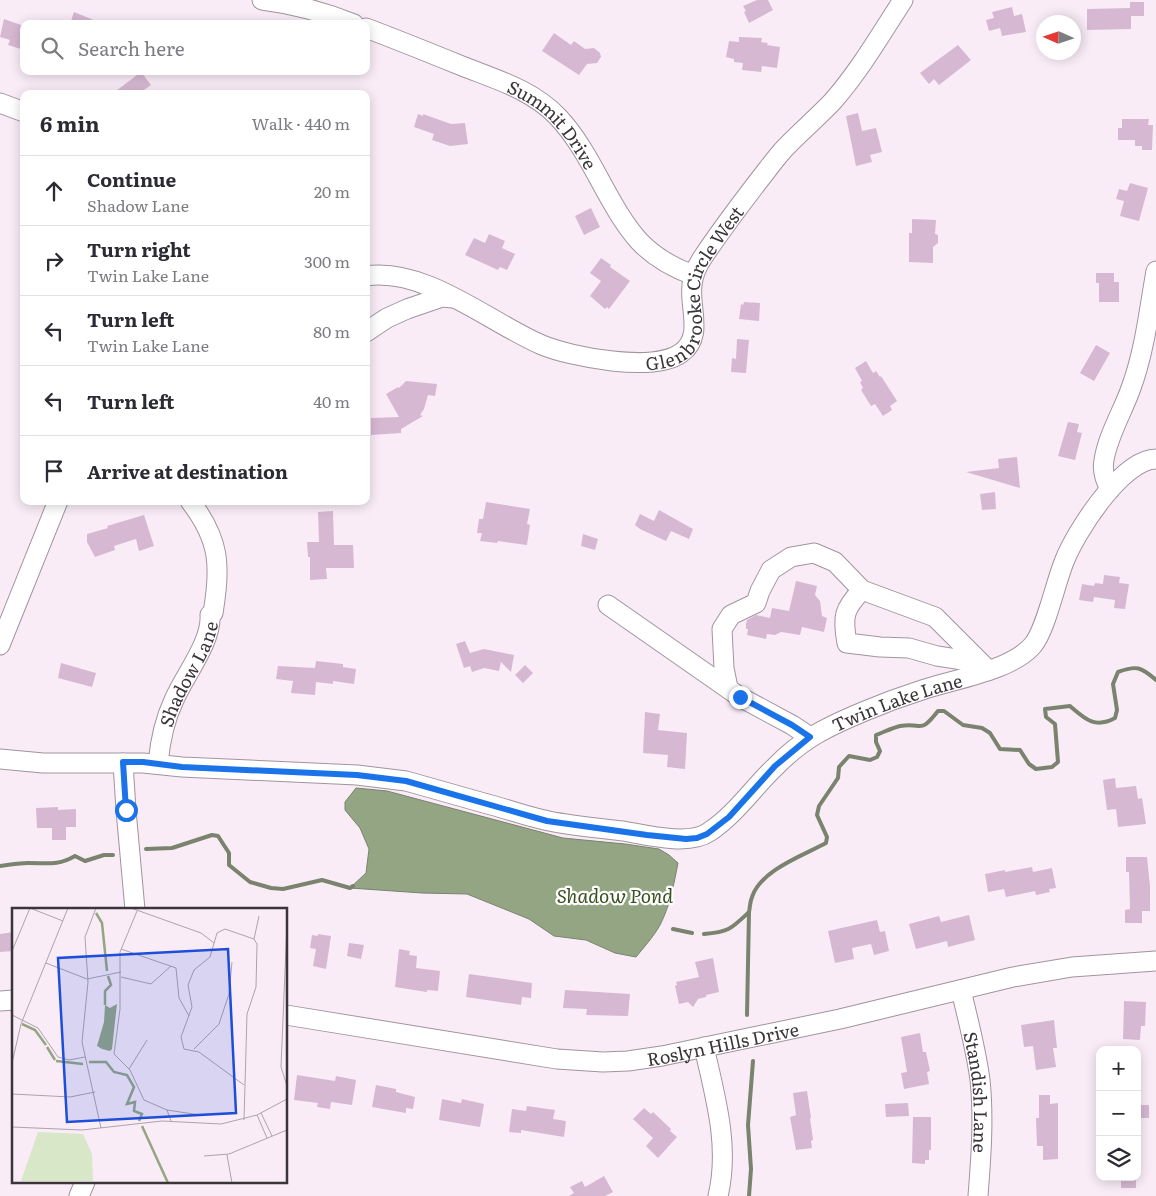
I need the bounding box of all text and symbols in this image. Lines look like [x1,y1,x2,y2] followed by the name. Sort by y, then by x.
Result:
[1036,15,1081,60] north arrow
[20,20,370,75] search box
[38,34,66,62] icon: search
[78,34,185,62] text: Search here
[503,72,605,174] street label: Summit Drive
[40,107,100,138] text: 6 min
[252,111,350,135] text: Walk · 440 m
[87,165,176,193] text: Continue
[40,177,68,205] icon: ahead
[314,179,350,203] text: 20 m
[87,193,189,217] text: Shadow Lane
[644,199,749,376] street label: Glenbrooke Circle West
[87,235,191,263] text: Turn right
[40,247,68,275] icon: right
[304,249,350,273] text: 300 m
[87,263,209,287] text: Twin Lake Lane
[87,305,174,333] text: Turn left
[40,317,68,345] icon: left
[313,319,350,343] text: 80 m
[87,333,209,357] text: Twin Lake Lane
[40,387,68,415] icon: left
[87,387,174,415] text: Turn left
[313,389,350,413] text: 40 m
[40,457,68,485] icon: arrive
[87,457,288,485] text: Arrive at destination
[151,619,223,730] street label: Shadow Lane
[827,666,965,738] street label: Twin Lake Lane
[729,686,752,709] route end
[115,799,138,822] route start
[557,881,673,909] water label: Shadow Pond
[12,908,288,1184] inset map
[645,1014,801,1072] street label: Roslyn Hills Drive
[958,1029,995,1153] street label: Standish Lane
[1096,1046,1141,1181] map controls
[1096,1046,1141,1091] button: +
[1096,1091,1141,1136] button: −
[1096,1136,1141,1181] button: layers

